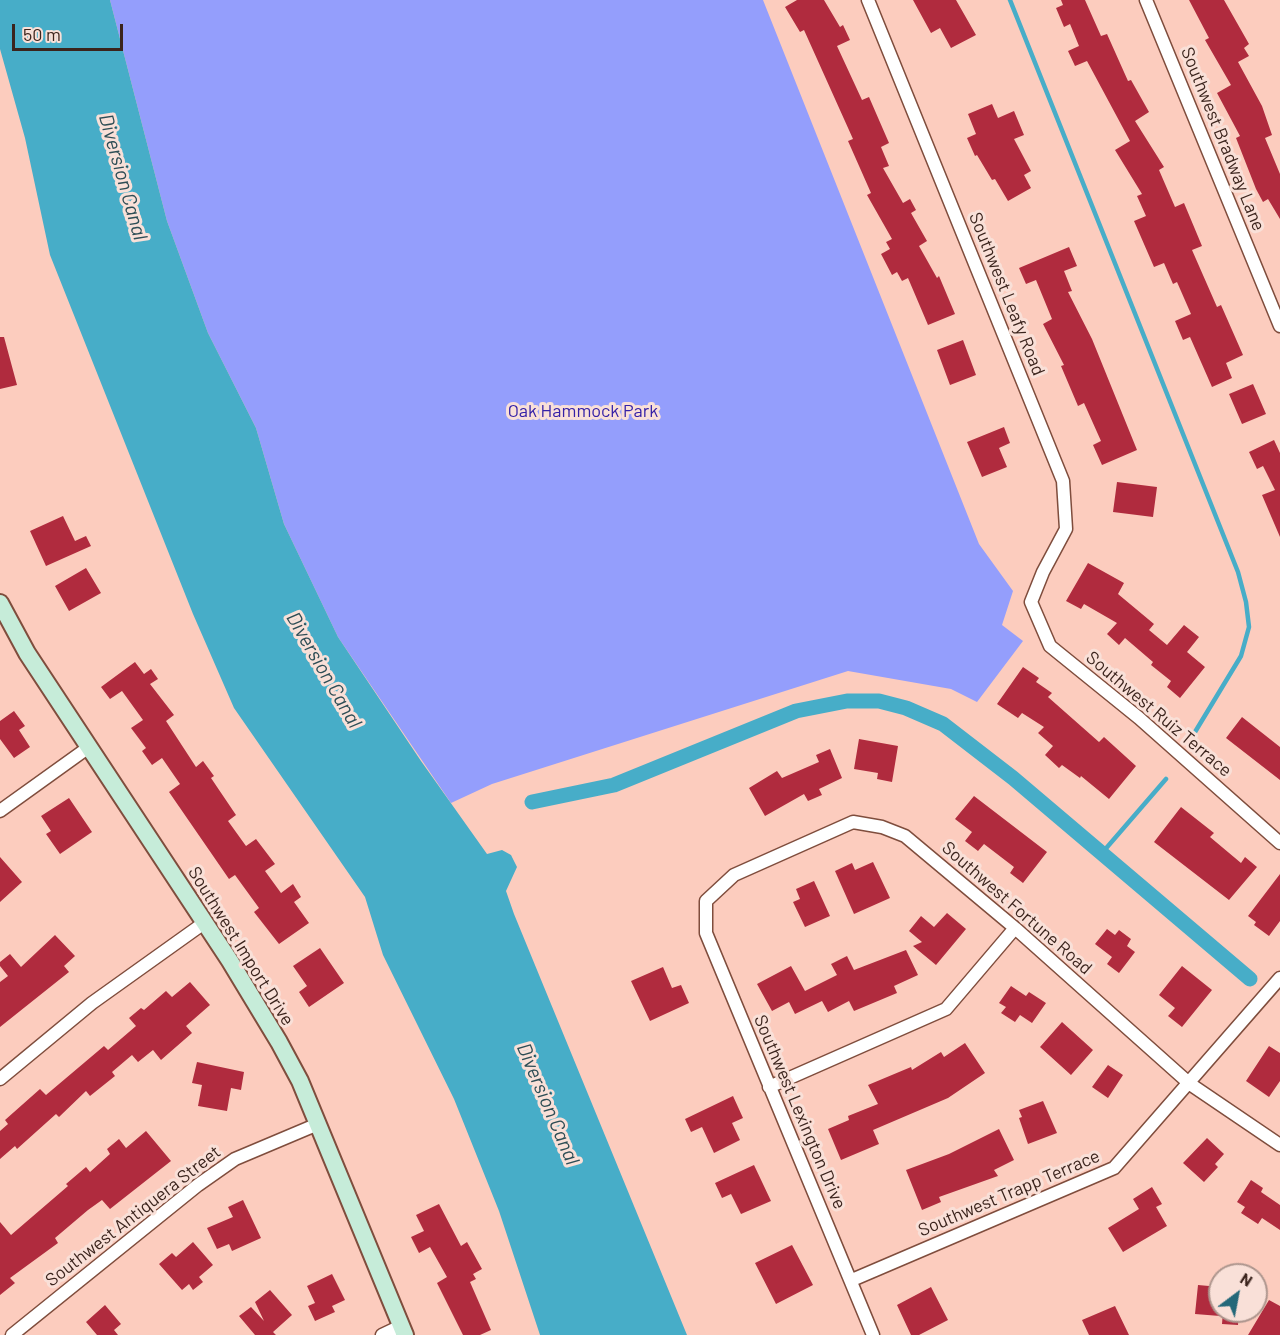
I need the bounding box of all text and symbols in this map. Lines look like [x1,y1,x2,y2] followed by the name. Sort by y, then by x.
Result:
[15,12,126,50] scale bar
[23,23,61,45] text: 50 m
[1176,44,1270,234] street label: Southwest Bradway Lane
[94,111,152,243] water label: Diversion Canal
[964,209,1050,379] street label: Southwest Leafy Road
[508,400,658,422] park label: Oak Hammock Park
[281,608,367,732] water label: Diversion Canal
[1082,647,1236,781] street label: Southwest Ruiz Terrace
[938,837,1096,979] street label: Southwest Fortune Road
[183,863,299,1029] street label: Southwest Import Drive
[749,1012,851,1212] street label: Southwest Lexington Drive
[512,1039,584,1169] water label: Diversion Canal
[41,1141,225,1291] street label: Southwest Antiquera Street
[915,1145,1103,1241] street label: Southwest Trapp Terrace
[1208,1263,1268,1323] north arrow
[1237,1268,1256,1290] text: N

